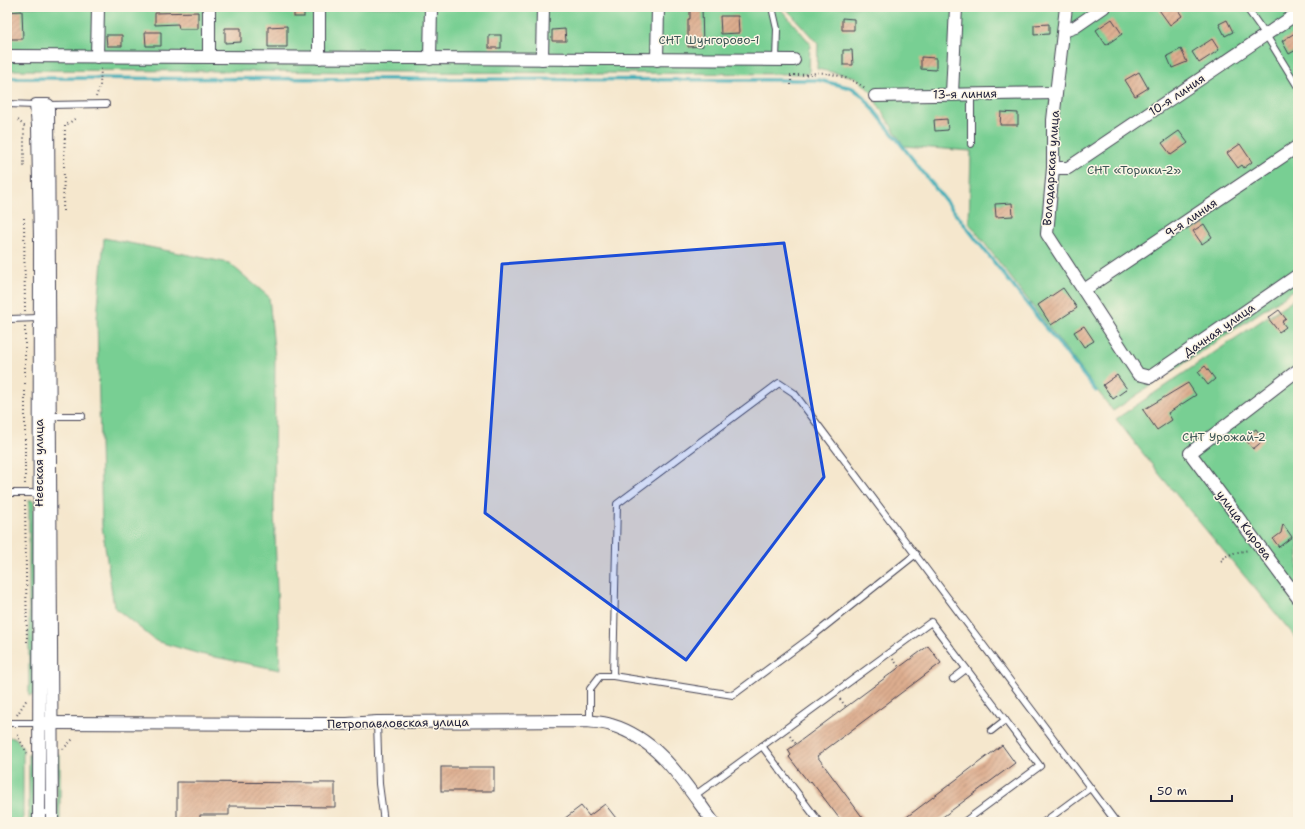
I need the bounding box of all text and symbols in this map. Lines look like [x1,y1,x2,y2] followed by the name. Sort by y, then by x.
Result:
[658,32,760,48] park label: СНТ Шунгорово-1
[1146,70,1208,120] street label: 10-я линия
[933,85,997,103] street label: 13-я линия
[1039,109,1063,226] street label: Володарская улица
[1087,162,1181,178] park label: СНТ «Торики-2»
[1162,195,1220,241] street label: 9-я линия
[1180,299,1258,361] street label: Дачная улица
[31,418,47,507] street label: Невская улица
[1182,429,1266,445] park label: СНТ Урожай-2
[1213,487,1276,564] street label: улица Кирова
[327,714,469,732] street label: Петропавловская улица
[1151,777,1232,803] scale bar
[1157,783,1187,799] text: 50 m

